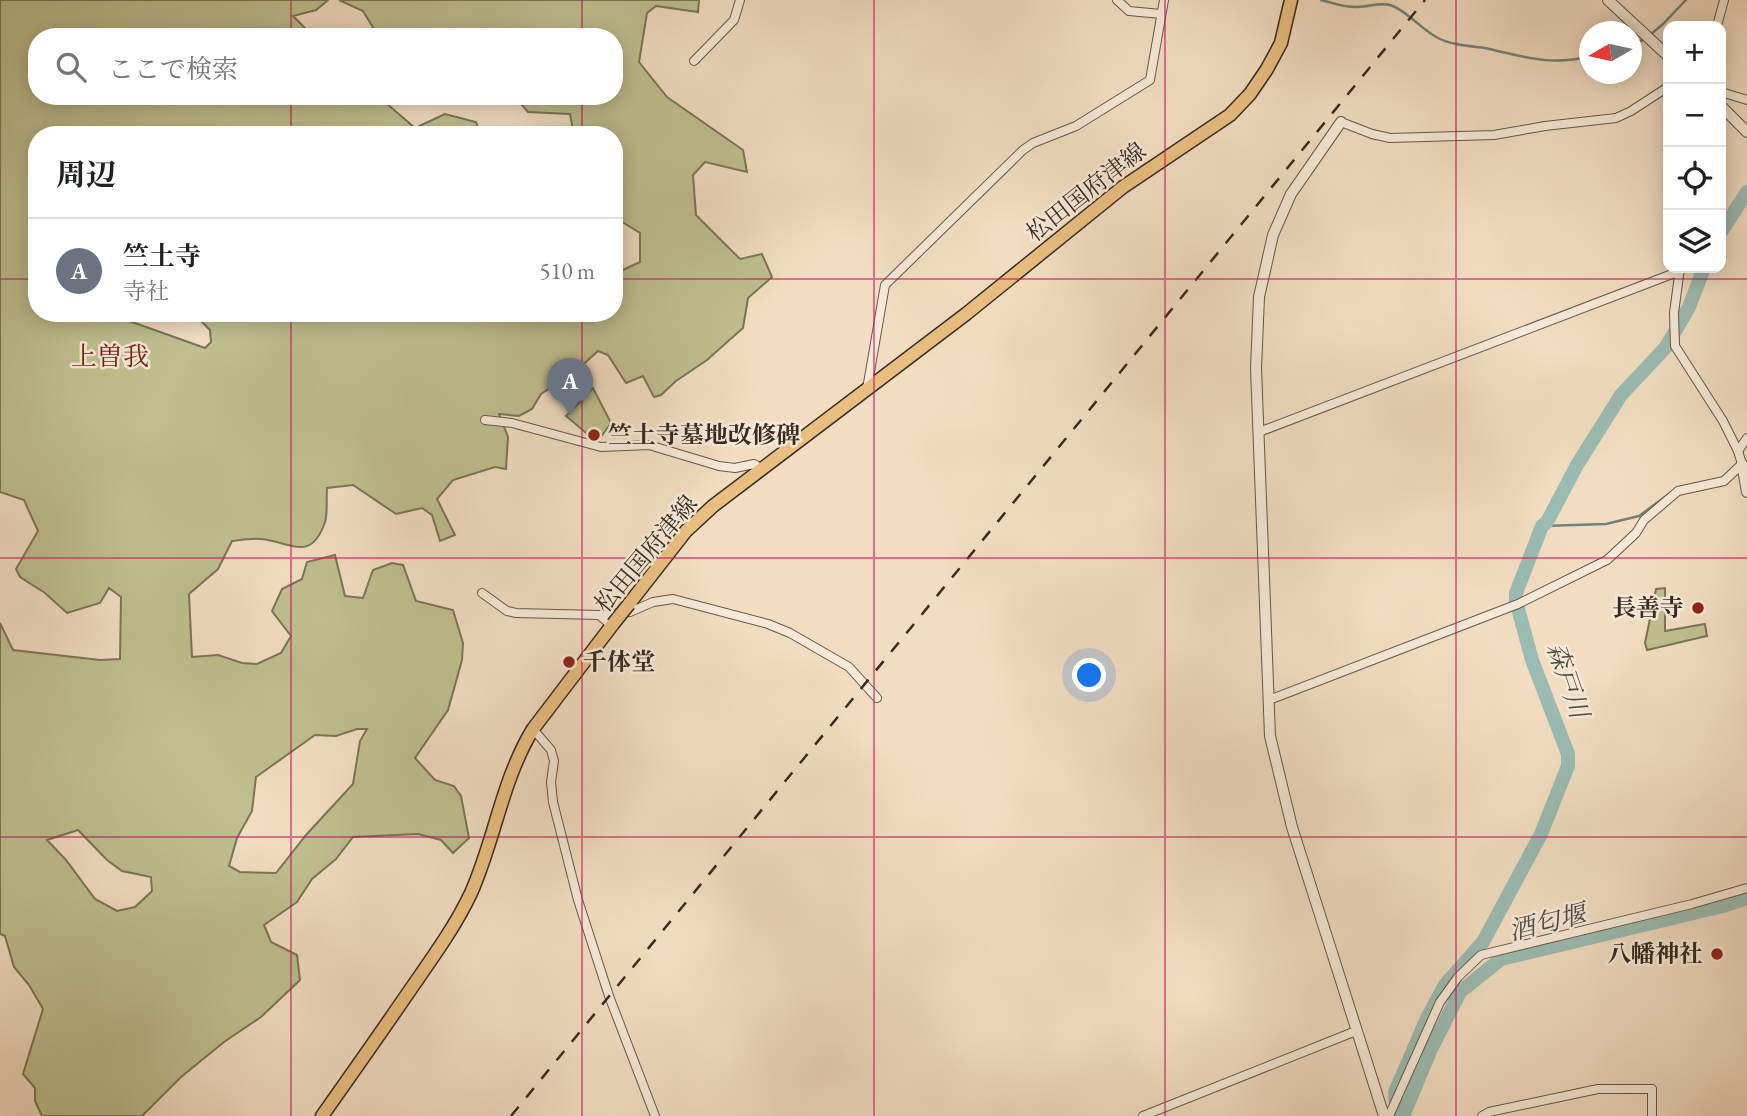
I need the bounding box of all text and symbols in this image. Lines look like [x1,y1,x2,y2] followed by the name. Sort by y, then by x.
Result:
[1579,21,1642,84] north arrow
[1663,21,1726,273] map controls
[1663,21,1726,84] button: +
[28,28,623,105] search box
[52,48,90,86] icon: search
[108,52,238,86] text: ここで検索
[1663,84,1726,147] button: −
[1019,135,1152,248] street label: 松田国府津線
[1663,147,1726,210] button: locate
[56,155,116,194] text: 周辺
[1663,210,1726,273] button: layers
[123,239,201,273] text: 竺土寺
[71,256,87,286] text: A
[539,256,595,286] text: 510 m
[123,276,169,306] text: 寺社
[71,339,149,373] district label: 上曽我
[547,358,593,416] pin: A
[608,419,800,450] place label: 竺土寺墓地改修碑
[586,427,602,443] marker: 竺土寺墓地改修碑
[587,489,704,619] street label: 松田国府津線
[1612,592,1684,623] place label: 長善寺
[1690,600,1706,616] marker: 長善寺
[1539,638,1598,725] water label: 森戸川
[583,646,655,677] place label: 千体堂
[561,654,577,670] marker: 千体堂
[1072,658,1106,692] your location
[1505,895,1593,948] water label: 酒匂堰
[1607,938,1703,969] place label: 八幡神社
[1709,946,1725,962] marker: 八幡神社

